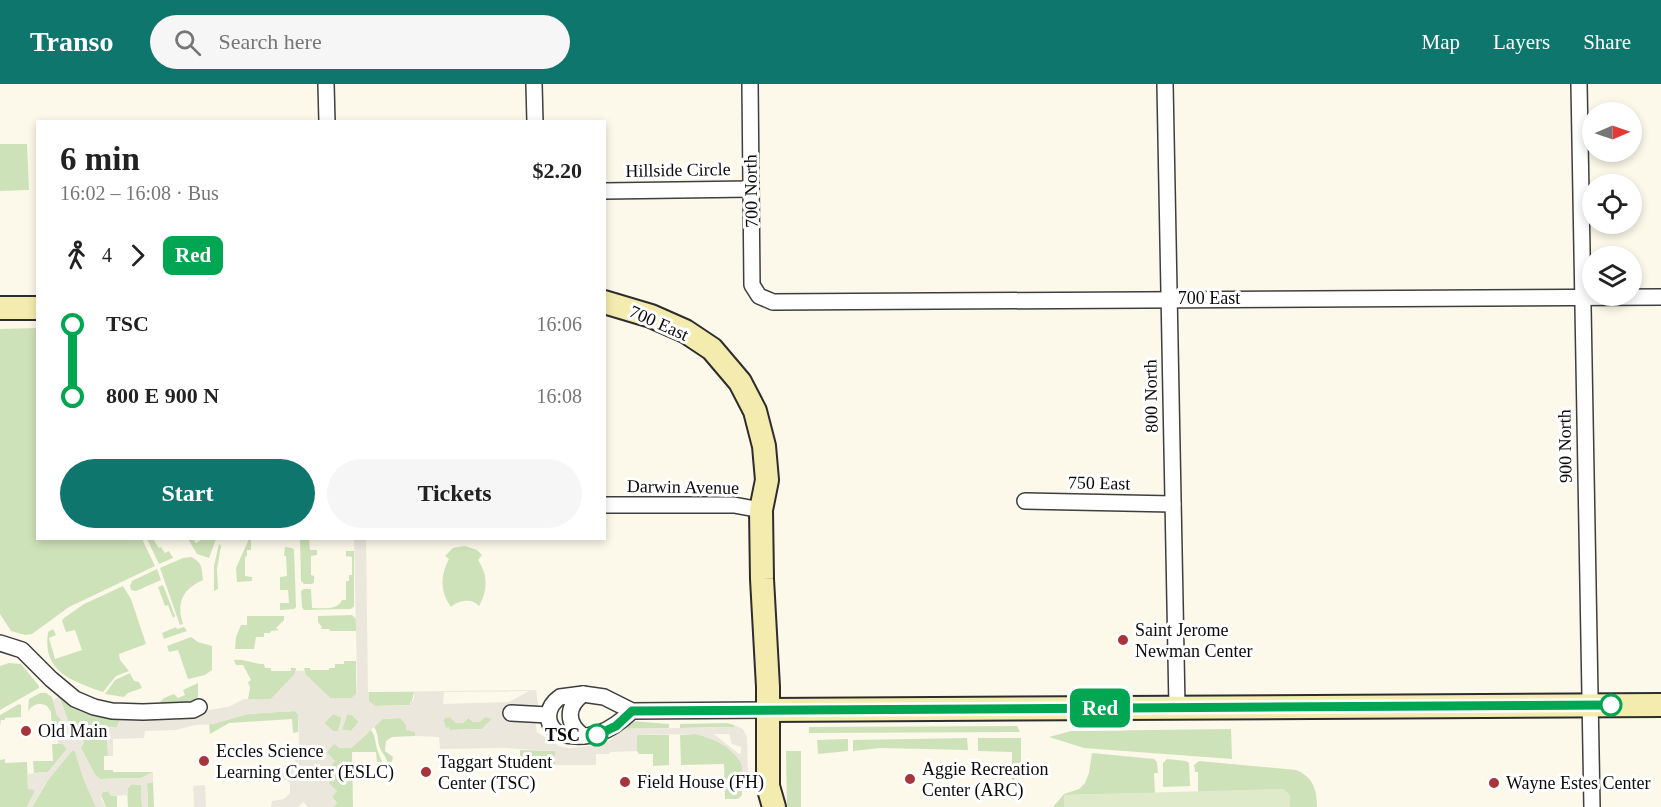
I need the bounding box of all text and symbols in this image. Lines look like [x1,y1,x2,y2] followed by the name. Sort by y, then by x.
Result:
[150,15,570,69] search box
[30,26,114,57] text: Transo
[171,26,204,59] icon: search
[219,29,322,54] text: Search here
[1422,30,1460,54] text: Map
[1493,30,1550,54] text: Layers
[1583,30,1631,54] text: Share
[1582,102,1642,162] north arrow
[1582,102,1642,306] map controls
[60,141,140,177] text: 6 min
[740,154,762,228] street label: 700 North
[533,158,582,183] text: $2.20
[625,159,731,181] street label: Hillside Circle
[1582,174,1642,234] button: locate
[60,182,219,204] text: 16:02 – 16:08 · Bus
[60,239,93,272] icon: walk
[121,239,154,272] icon: forward
[175,243,211,267] text: Red
[102,244,112,266] text: 4
[1582,246,1642,306] button: layers
[1178,288,1240,308] street label: 700 East
[626,301,692,345] street label: 700 East
[106,311,149,336] text: TSC
[536,313,582,335] text: 16:06
[1140,359,1162,433] street label: 800 North
[106,383,219,408] text: 800 E 900 N
[536,385,582,407] text: 16:08
[1554,409,1576,483] street label: 900 North
[60,459,315,528] button: Start
[327,459,582,528] button: Tickets
[1068,472,1130,494] street label: 750 East
[627,476,739,498] street label: Darwin Avenue
[1135,620,1252,661] place label: Saint Jerome Newman Center
[1116,633,1130,647] marker: Saint Jerome Newman Center
[1066,688,1134,728] line badge: Red
[1600,694,1622,716] unlabelled marker
[1082,696,1118,720] text: Red
[38,721,108,741] place label: Old Main
[19,724,33,738] marker: Old Main
[586,724,608,746] marker: TSC
[545,725,580,745] place label: TSC
[216,741,394,783] place label: Eccles Science Learning Center (ESLC)
[438,752,552,794] place label: Taggart Student Center (TSC)
[197,754,211,768] marker: Eccles Science Learning Center (ESLC)
[922,759,1048,801] place label: Aggie Recreation Center (ARC)
[419,765,433,779] marker: Taggart Student Center (TSC)
[637,772,764,793] place label: Field House (FH)
[903,772,917,786] marker: Aggie Recreation Center (ARC)
[1506,773,1651,793] place label: Wayne Estes Center
[618,775,632,789] marker: Field House (FH)
[1487,776,1501,790] marker: Wayne Estes Center

